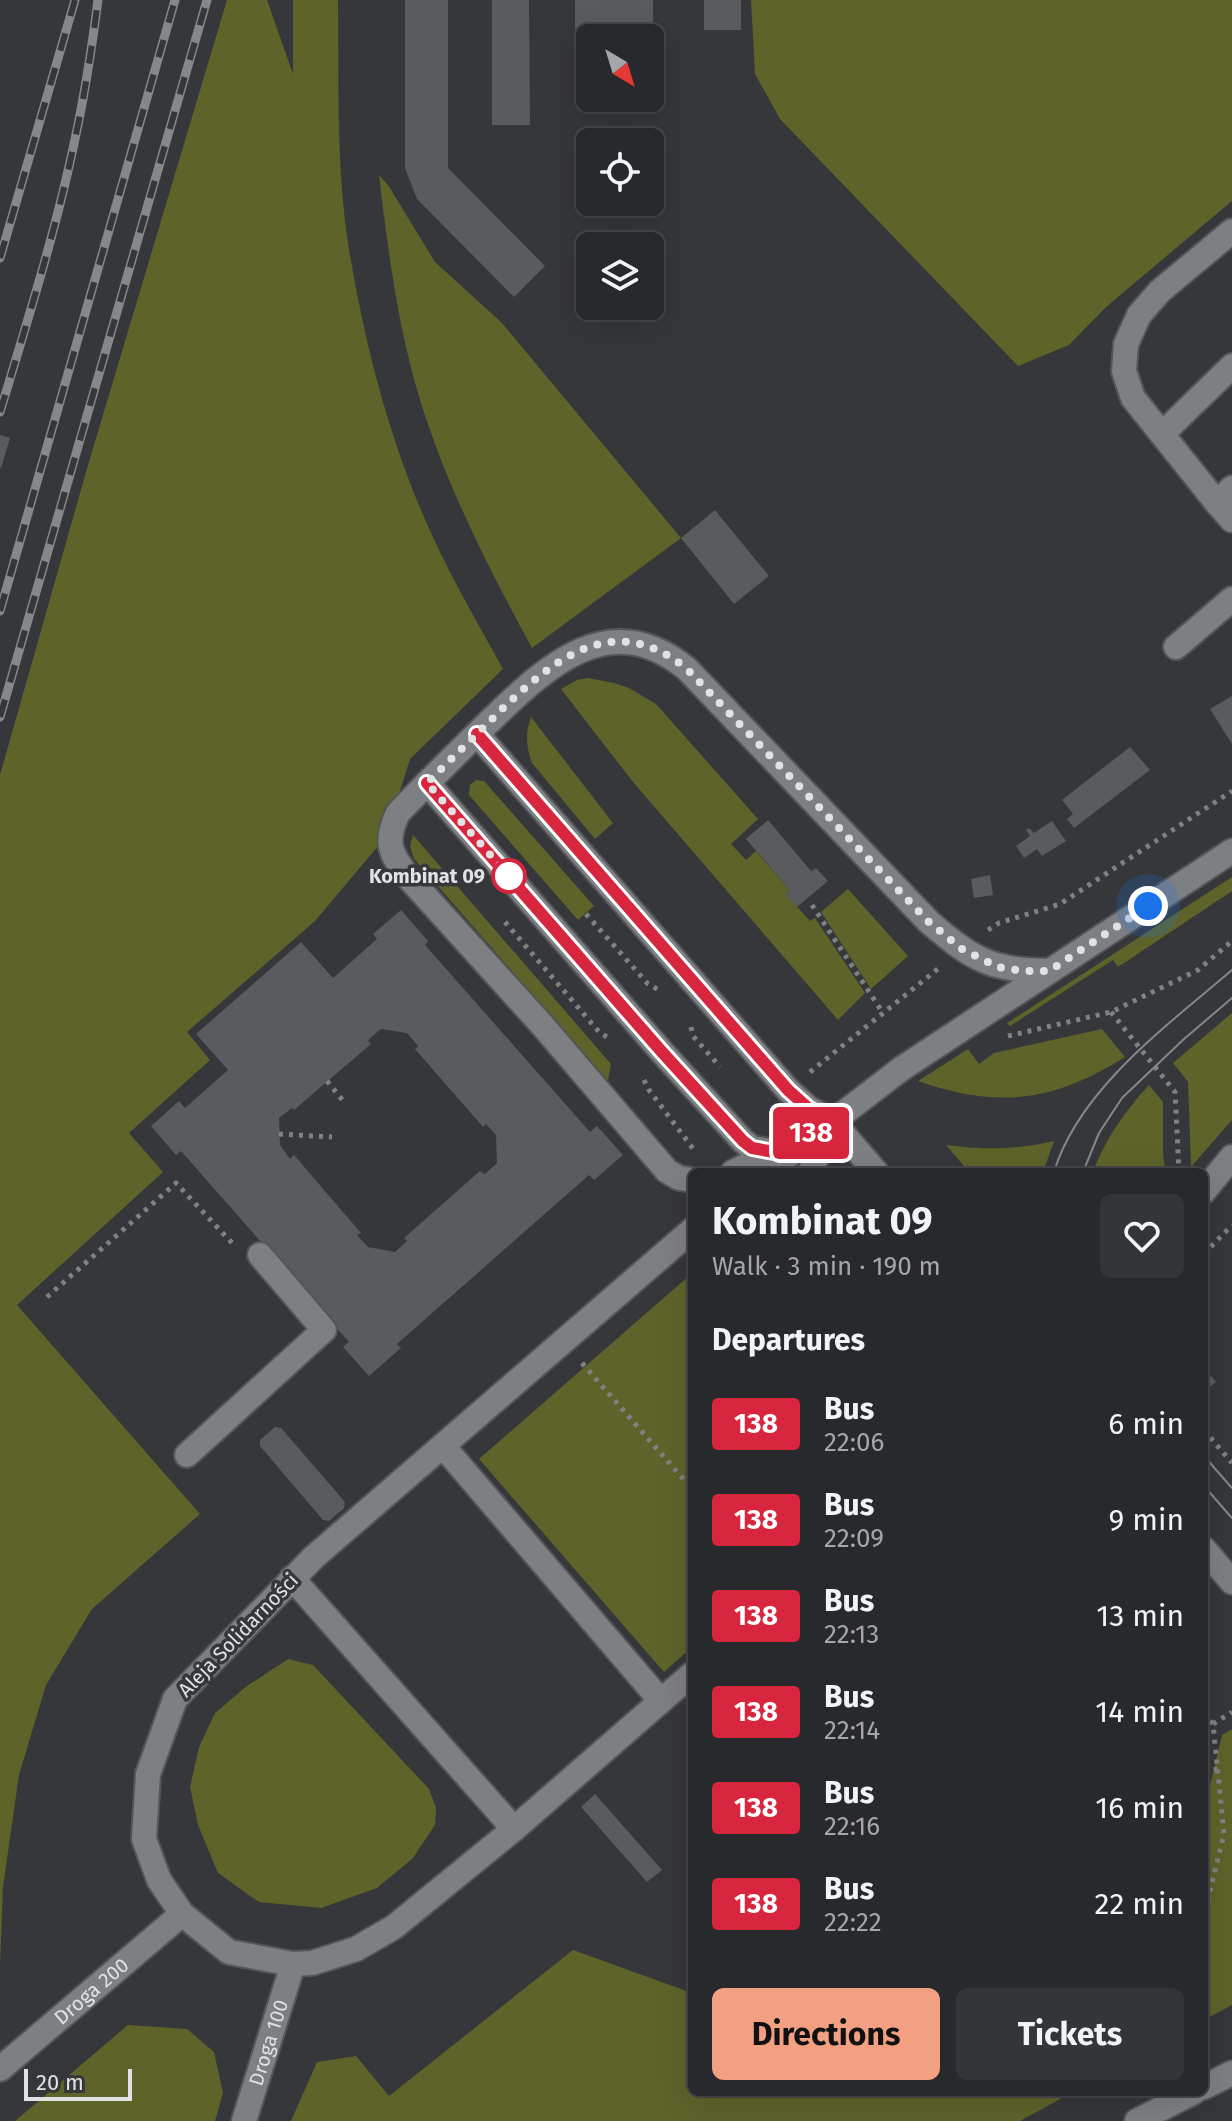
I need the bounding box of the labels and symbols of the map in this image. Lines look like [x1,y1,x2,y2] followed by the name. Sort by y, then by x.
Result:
[576,24,664,112] north arrow
[492,859,526,893] marker: Kombinat 09
[369,864,485,888] place label: Kombinat 09
[1128,886,1168,926] your location
[765,1107,857,1159] line badge: 138
[173,1568,303,1702] street label: Aleja Solidarności
[49,1953,133,2030] street label: Droga 200
[244,1997,293,2089] street label: Droga 100
[24,2065,132,2101] scale bar

